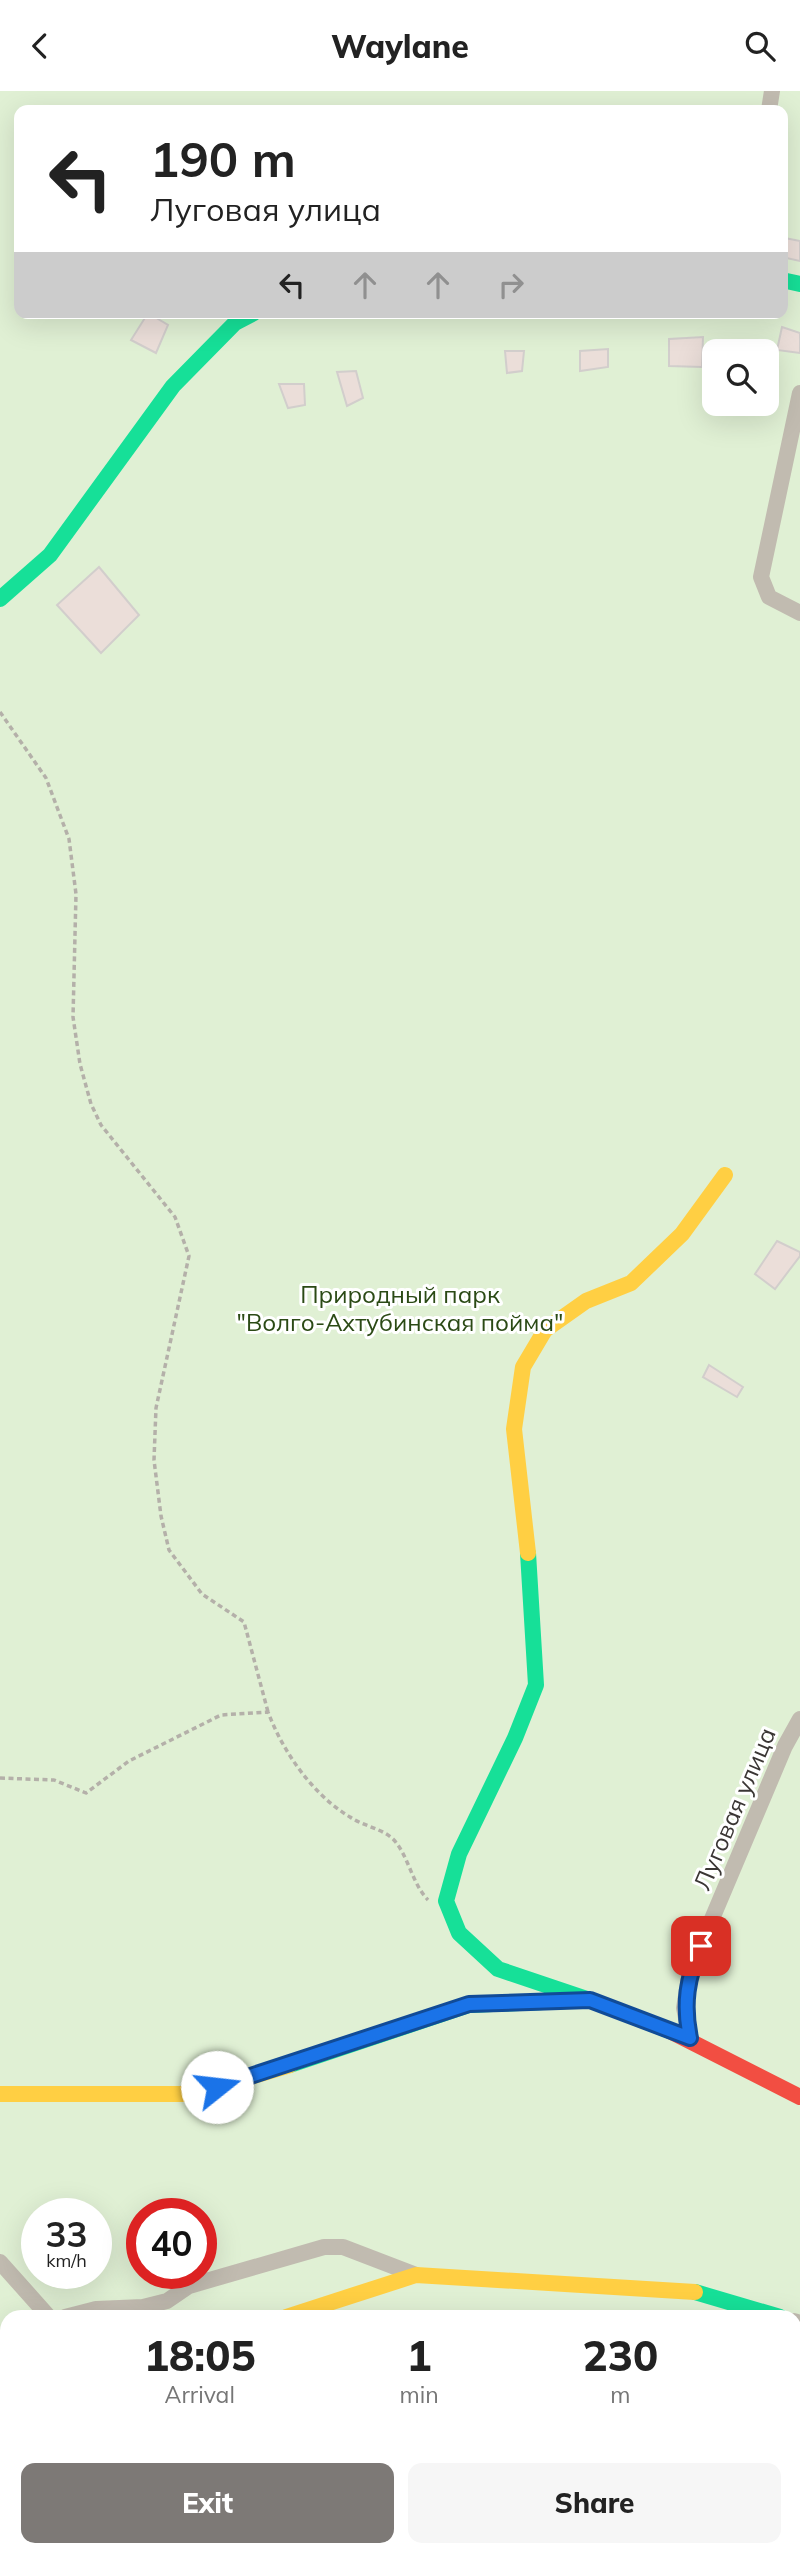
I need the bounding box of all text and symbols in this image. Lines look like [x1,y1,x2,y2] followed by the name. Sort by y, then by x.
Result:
[331,26,469,66] text: Waylane
[21,27,59,65] icon: back
[741,27,779,65] icon: search
[150,128,296,189] text: 190 m
[35,133,126,224] icon: left
[150,189,381,229] text: Луговая улица
[273,266,311,304] icon: left
[346,266,384,304] icon: ahead
[419,266,457,304] icon: ahead
[492,266,530,304] icon: right
[702,339,779,416] map controls
[702,339,779,416] button: search
[236,1279,564,1337] park label: Природный парк "Волго-Ахтубинская пойма"
[686,1723,782,1894] street label: Луговая улица
[671,1916,731,1976] pin
[682,1927,720,1965] icon: arrive
[180,2050,254,2124] position arrow
[126,2198,217,2289] speed limit sign: 40
[45,2212,88,2256] text: 33
[46,2249,87,2272] text: km/h
[144,2329,256,2382] text: 18:05
[406,2329,432,2382] text: 1
[583,2329,658,2382] text: 230
[165,2380,235,2409] text: Arrival
[399,2380,439,2409] text: min
[610,2380,630,2409] text: m
[21,2463,394,2543] button: Exit
[408,2463,781,2543] button: Share

